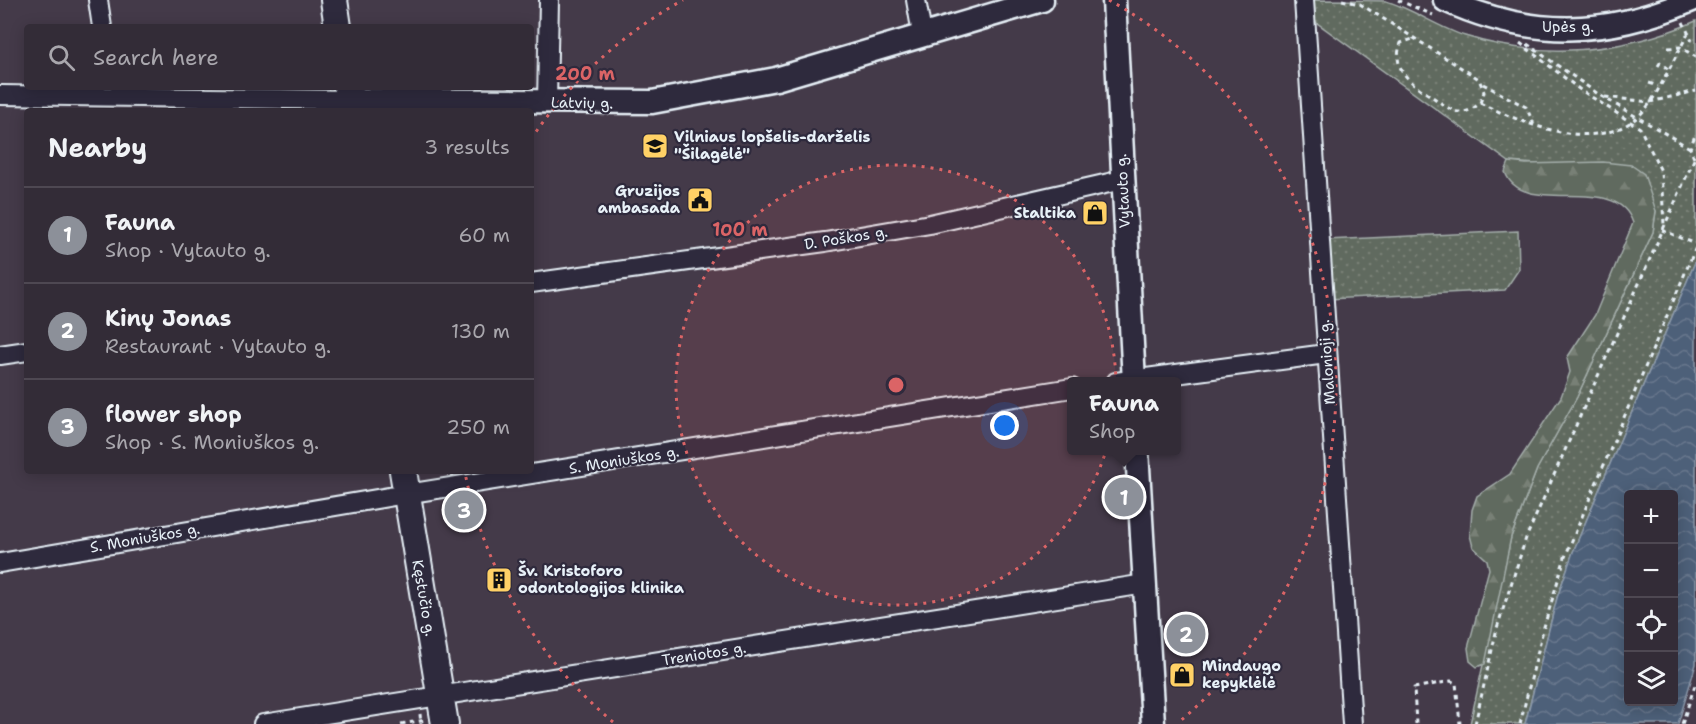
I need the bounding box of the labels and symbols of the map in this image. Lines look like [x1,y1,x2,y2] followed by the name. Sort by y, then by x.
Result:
[1542,17,1594,37] street label: Upės g.
[555,62,616,86] text: 200 m
[551,92,613,114] street label: Latvių g.
[674,127,870,164] place label: Vilniaus lopšelis-darželis "Šilagėlė"
[640,131,670,161] school or university icon: Vilniaus lopšelis-darželis "Šilagėlė"
[1111,153,1135,229] street label: Vytauto g.
[598,181,681,218] place label: Gruzijos ambasada
[685,185,715,215] public building icon: Gruzijos ambasada
[1080,198,1110,228] shop icon: Staltika
[1014,203,1077,223] place label: Staltika
[712,218,768,242] text: 100 m
[803,222,889,254] street label: D. Poškos g.
[1314,319,1340,405] street label: Malonioji g.
[886,375,906,395] centre of rings
[990,411,1019,440] your location
[567,441,681,479] street label: S. Moniuškos g.
[1104,474,1144,520] pin: 1
[444,488,484,532] pin: 3
[88,518,202,558] street label: S. Moniuškos g.
[407,558,441,638] street label: Kęstučio g.
[518,560,685,598] place label: Šv. Kristoforo odontologijos klinika
[484,565,514,595] building icon: Šv. Kristoforo odontologijos klinika
[1166,612,1206,656] pin: 2
[661,637,748,671] street label: Treniotos g.
[1202,656,1281,693] place label: Mindaugo kepyklėlė
[1167,660,1197,690] shop icon: Mindaugo kepyklėlė

